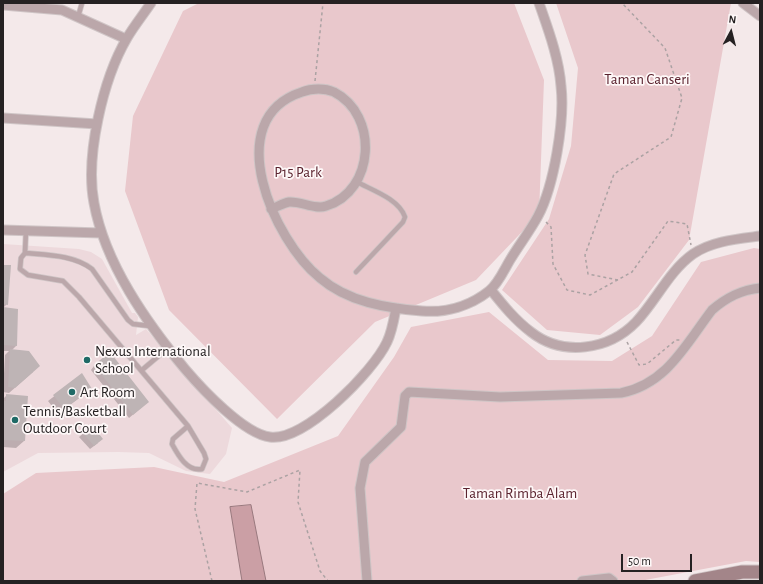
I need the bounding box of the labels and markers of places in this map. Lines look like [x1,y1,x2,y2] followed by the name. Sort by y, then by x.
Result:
[95,342,211,377] place label: Nexus International School
[82,355,92,365] marker: Nexus International School
[80,383,135,401] place label: Art Room
[67,387,77,397] marker: Art Room
[23,402,126,437] place label: Tennis/Basketball Outdoor Court
[10,415,20,425] marker: Tennis/Basketball Outdoor Court

